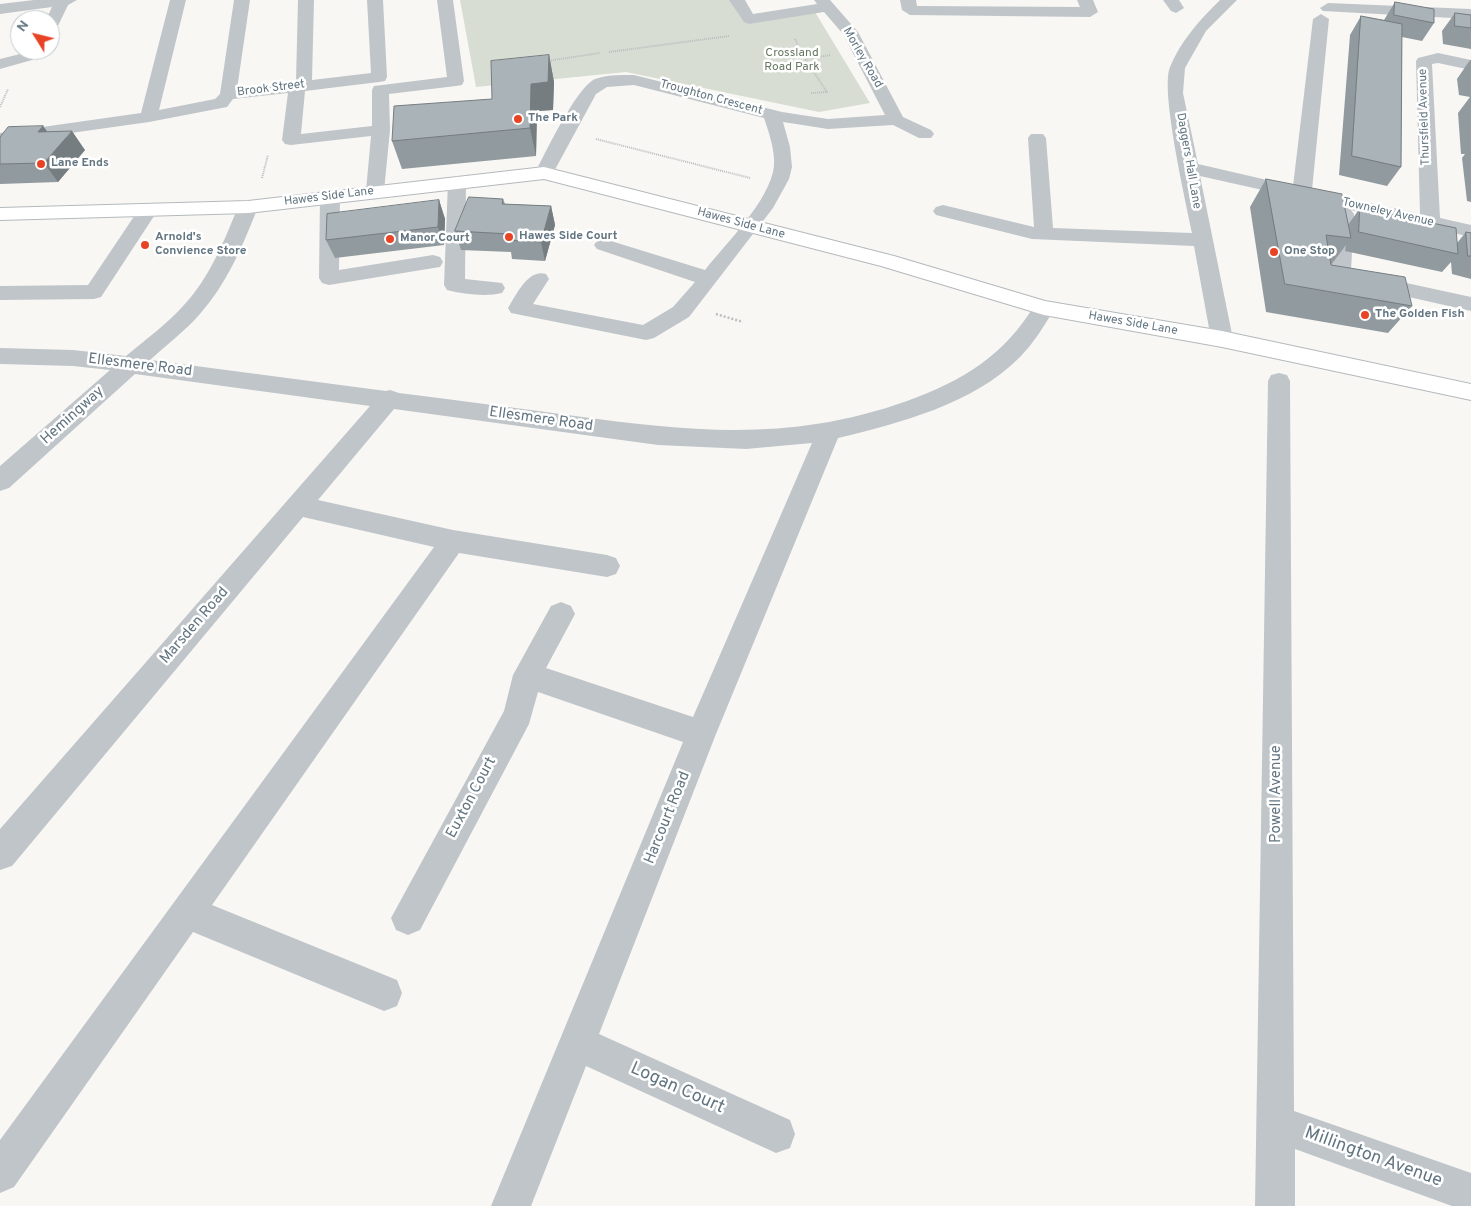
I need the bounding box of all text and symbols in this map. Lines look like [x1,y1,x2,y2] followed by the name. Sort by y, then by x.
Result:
[10,10,60,60] north arrow
[13,17,33,36] text: N
[839,25,885,91] street label: Morley Road
[764,47,820,75] park label: Crossland Road Park
[1416,68,1434,166] street label: Thursfield Avenue
[658,77,764,119] street label: Troughton Crescent
[236,78,306,100] street label: Brook Street
[528,112,578,126] place label: The Park
[1172,112,1204,210] street label: Daggers Hall Lane
[512,113,524,125] marker: The Park
[51,157,109,171] place label: Lane Ends
[35,158,47,170] marker: Lane Ends
[283,184,375,210] street label: Hawes Side Lane
[1341,196,1435,230] street label: Towneley Avenue
[696,205,786,243] street label: Hawes Side Lane
[519,230,617,244] place label: Hawes Side Court
[155,231,246,259] place label: Arnold's Convience Store
[503,231,515,243] marker: Hawes Side Court
[400,232,470,246] place label: Manor Court
[384,233,396,245] marker: Manor Court
[139,239,151,251] marker: Arnold's Convience Store
[1284,245,1335,259] place label: One Stop
[1268,246,1280,258] marker: One Stop
[1375,308,1465,322] place label: The Golden Fish
[1087,309,1179,339] street label: Hawes Side Lane
[1359,309,1371,321] marker: The Golden Fish
[87,351,193,381] street label: Ellesmere Road
[38,383,108,449] street label: Hemingway
[488,404,594,436] street label: Ellesmere Road
[157,584,233,668] street label: Marsden Road
[1268,745,1286,843] street label: Powell Avenue
[443,754,501,842] street label: Euxton Court
[641,769,695,867] street label: Harcourt Road
[627,1059,727,1119] street label: Logan Court
[1301,1123,1445,1193] street label: Millington Avenue

